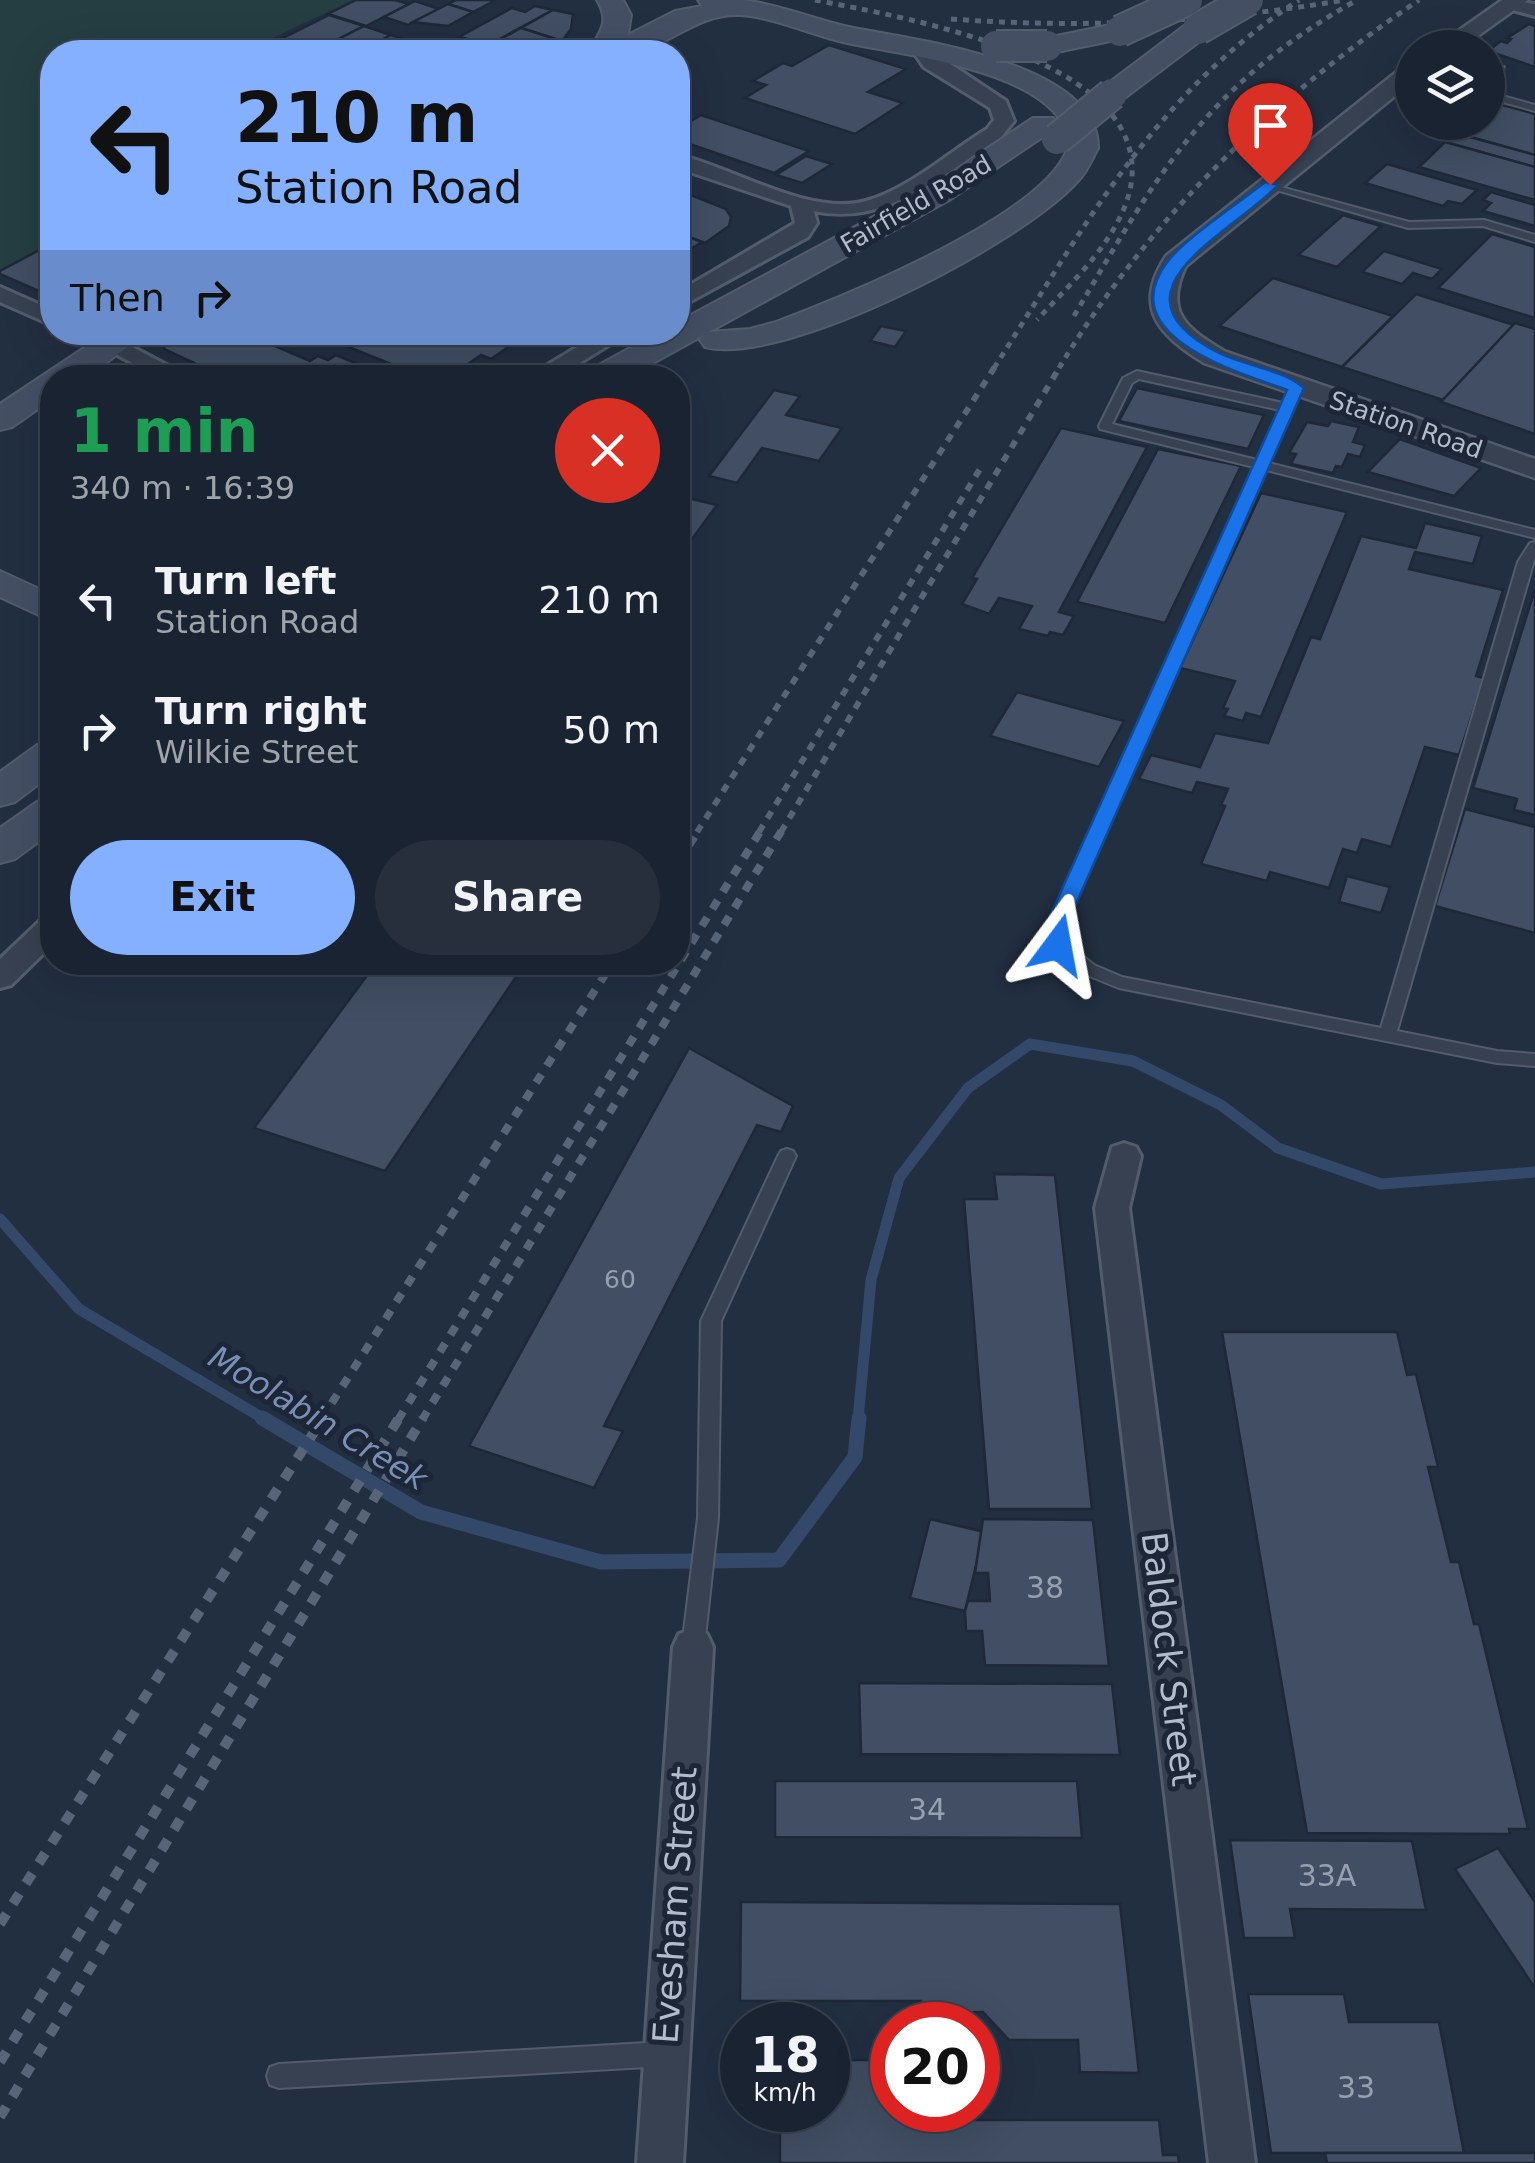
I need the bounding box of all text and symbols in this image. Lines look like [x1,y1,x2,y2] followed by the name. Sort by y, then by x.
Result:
[1395,30,1505,140] map controls
[1395,30,1505,140] button: layers
[235,77,478,159] text: 210 m
[70,80,200,210] icon: left
[1228,83,1313,186] pin
[1243,98,1298,153] icon: arrive
[835,149,997,259] street label: Fairfield Road
[235,161,522,214] text: Station Road
[185,270,240,325] icon: right
[70,276,165,320] text: Then
[1326,385,1486,465] street label: Station Road
[70,396,258,466] text: 1 min
[555,398,660,503] button: close
[70,469,295,507] text: 340 m · 16:39
[155,559,336,603] text: Turn left
[70,573,125,628] icon: left
[538,578,660,622] text: 210 m
[155,603,359,641] text: Station Road
[155,689,367,733] text: Turn right
[70,703,125,758] icon: right
[563,708,660,752] text: 50 m
[155,733,358,771] text: Wilkie Street
[70,840,355,955] button: Exit
[375,840,660,955] button: Share
[1006,893,1110,997] position arrow
[604,1265,636,1294] house number: 60
[202,1338,435,1499] water label: Moolabin Creek
[1134,1530,1204,1788] street label: Baldock Street
[1026,1570,1064,1605] house number: 38
[645,1765,705,2045] street label: Evesham Street
[908,1792,946,1827] house number: 34
[1298,1858,1357,1893] house number: 33A
[870,2002,1000,2132] speed limit sign: 20
[750,2026,820,2084] text: 18
[1337,2070,1375,2105] house number: 33
[753,2078,817,2107] text: km/h

